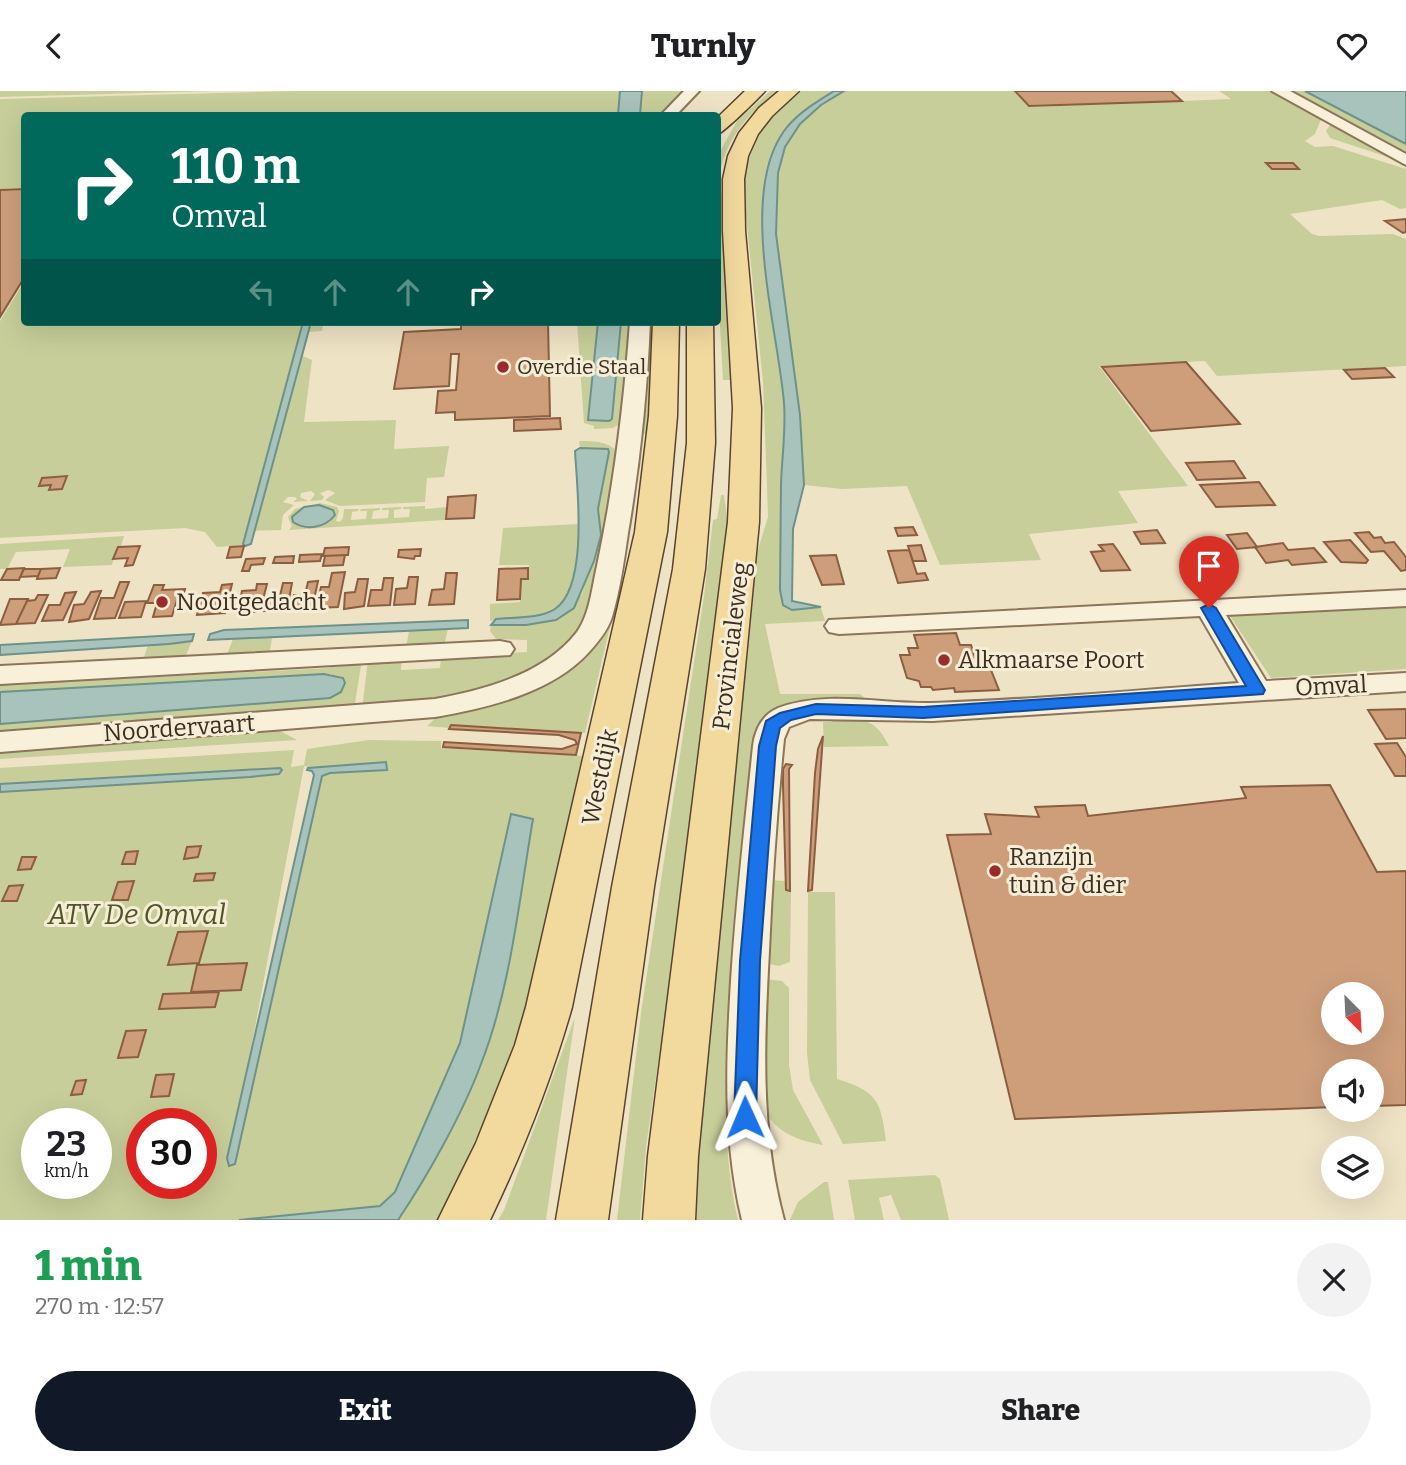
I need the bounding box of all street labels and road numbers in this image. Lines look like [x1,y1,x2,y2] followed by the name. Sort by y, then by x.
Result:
[707,560,755,732] street label: Provincialeweg
[1294,670,1368,702] street label: Omval
[102,709,256,747] street label: Noordervaart
[576,726,624,828] street label: Westdijk

